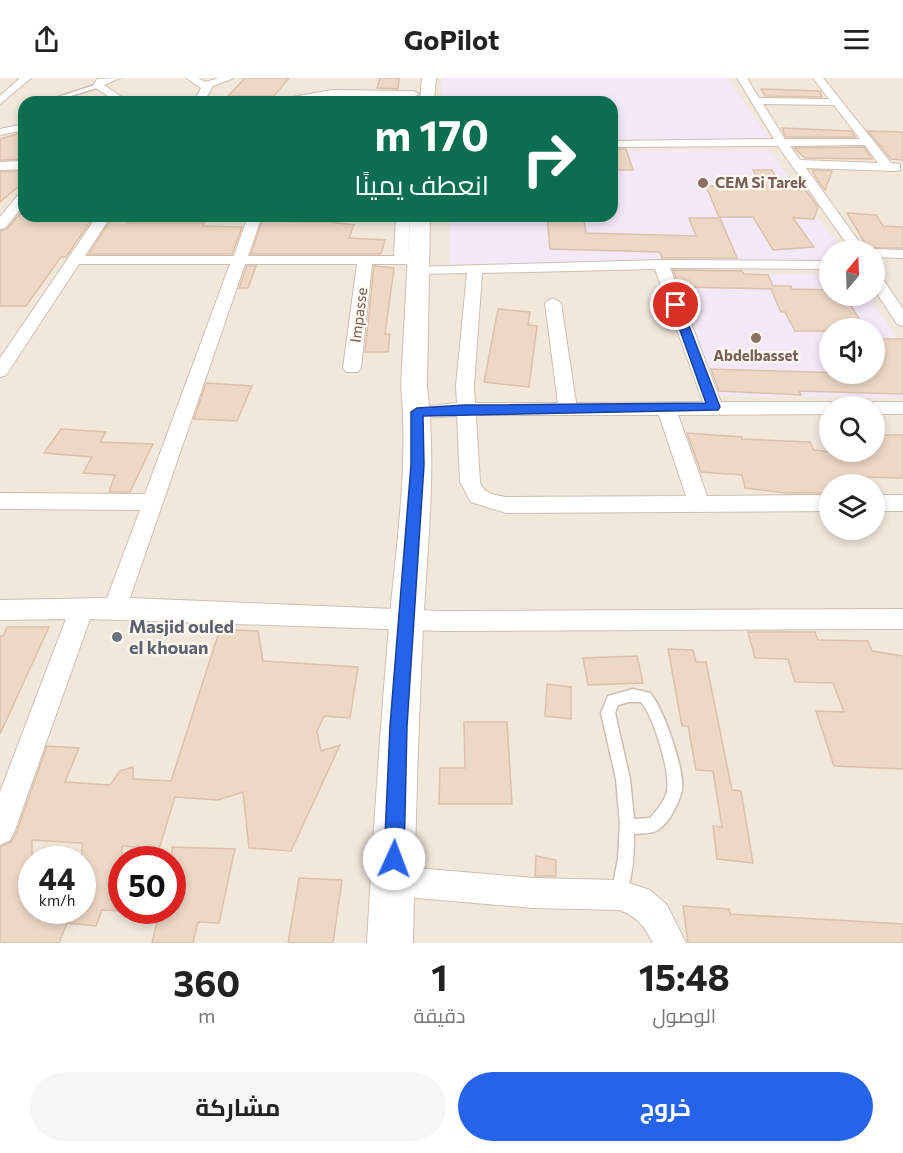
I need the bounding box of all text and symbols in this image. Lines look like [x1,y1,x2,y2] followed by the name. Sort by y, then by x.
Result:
[30,23,63,56] icon: share
[404,23,499,56] text: GoPilot
[840,23,873,56] icon: menu
[375,108,489,160] text: 170 m
[510,120,588,198] icon: right
[354,168,489,201] text: انعطف يمينًا
[715,173,807,191] place label: CEM Si Tarek
[696,176,710,190] marker: CEM Si Tarek
[819,240,885,306] north arrow
[819,240,885,540] map controls
[650,279,701,330] pin
[346,286,370,344] street label: Impasse
[659,288,692,321] icon: arrive
[819,318,885,384] button: sound
[749,331,763,345] marker: Abdelbasset
[713,346,799,364] place label: Abdelbasset
[819,396,885,462] button: search
[819,474,885,540] button: layers
[129,615,234,658] place label: Masjid ouled el khouan
[110,630,124,644] marker: Masjid ouled el khouan
[362,827,426,891] position arrow
[108,846,186,924] speed limit sign: 50
[39,859,75,896] text: 44
[39,891,75,909] text: km/h
[431,954,448,998] text: 1
[639,954,730,998] text: 15:48
[173,960,240,1004] text: 360
[198,1003,215,1027] text: m
[413,1003,466,1027] text: دقيقة
[652,1003,716,1027] text: الوصول
[30,1072,446,1141] button: مشاركة
[458,1072,873,1141] button: خروج

